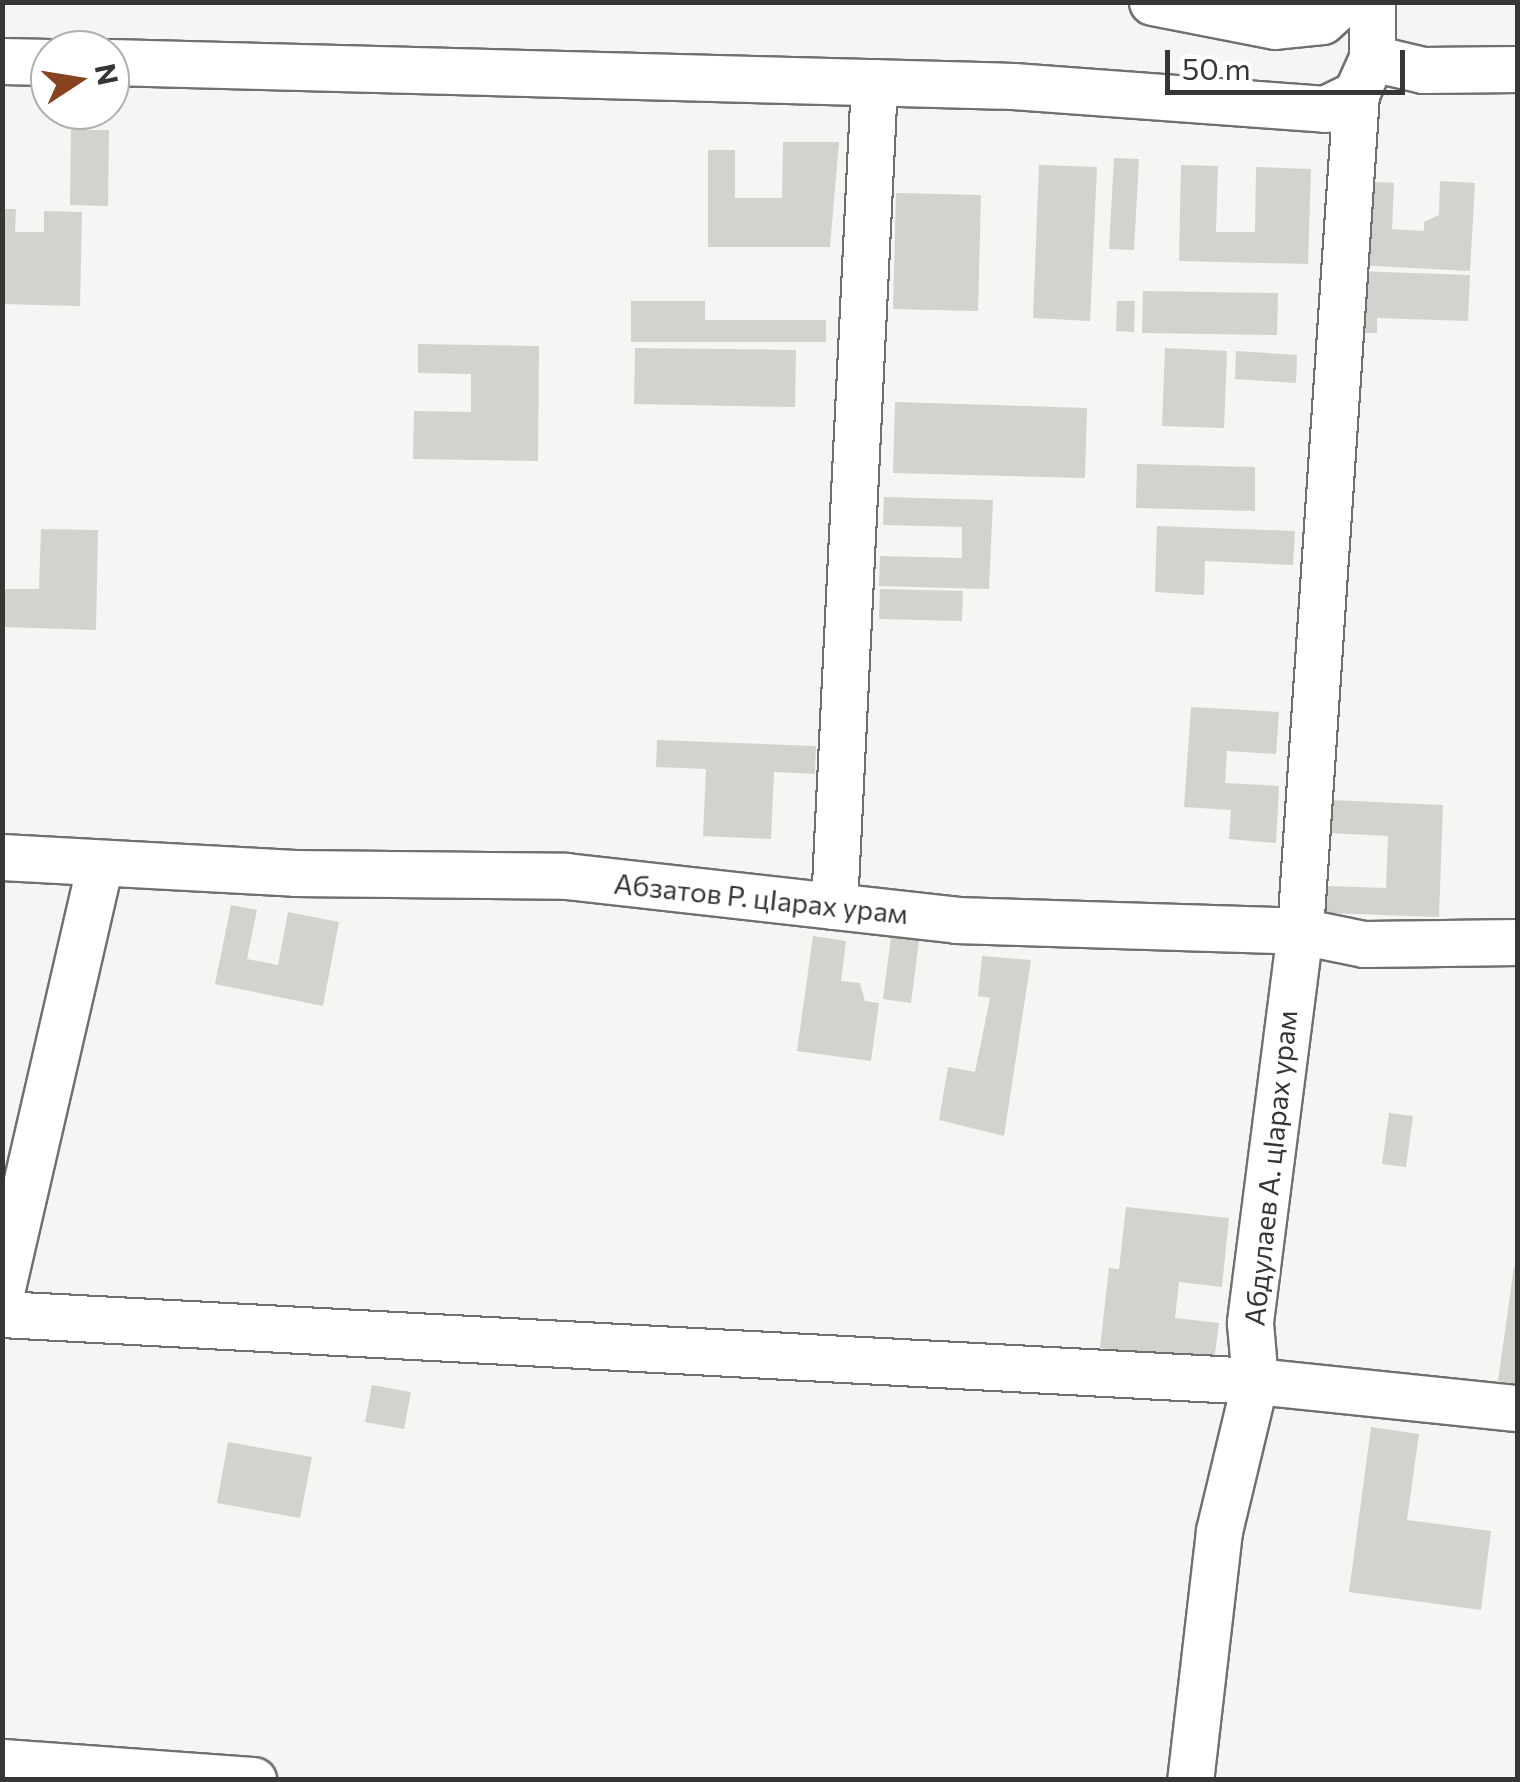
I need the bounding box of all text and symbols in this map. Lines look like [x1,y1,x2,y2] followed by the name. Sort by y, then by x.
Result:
[30,30,130,130] north arrow
[1170,30,1410,92] scale bar
[1182,49,1251,86] text: 50 m
[89,60,126,88] text: N
[612,866,910,930] street label: Абзатов Р. цIарах урам
[1237,1008,1303,1328] street label: Абдулаев А. цIарах урам

